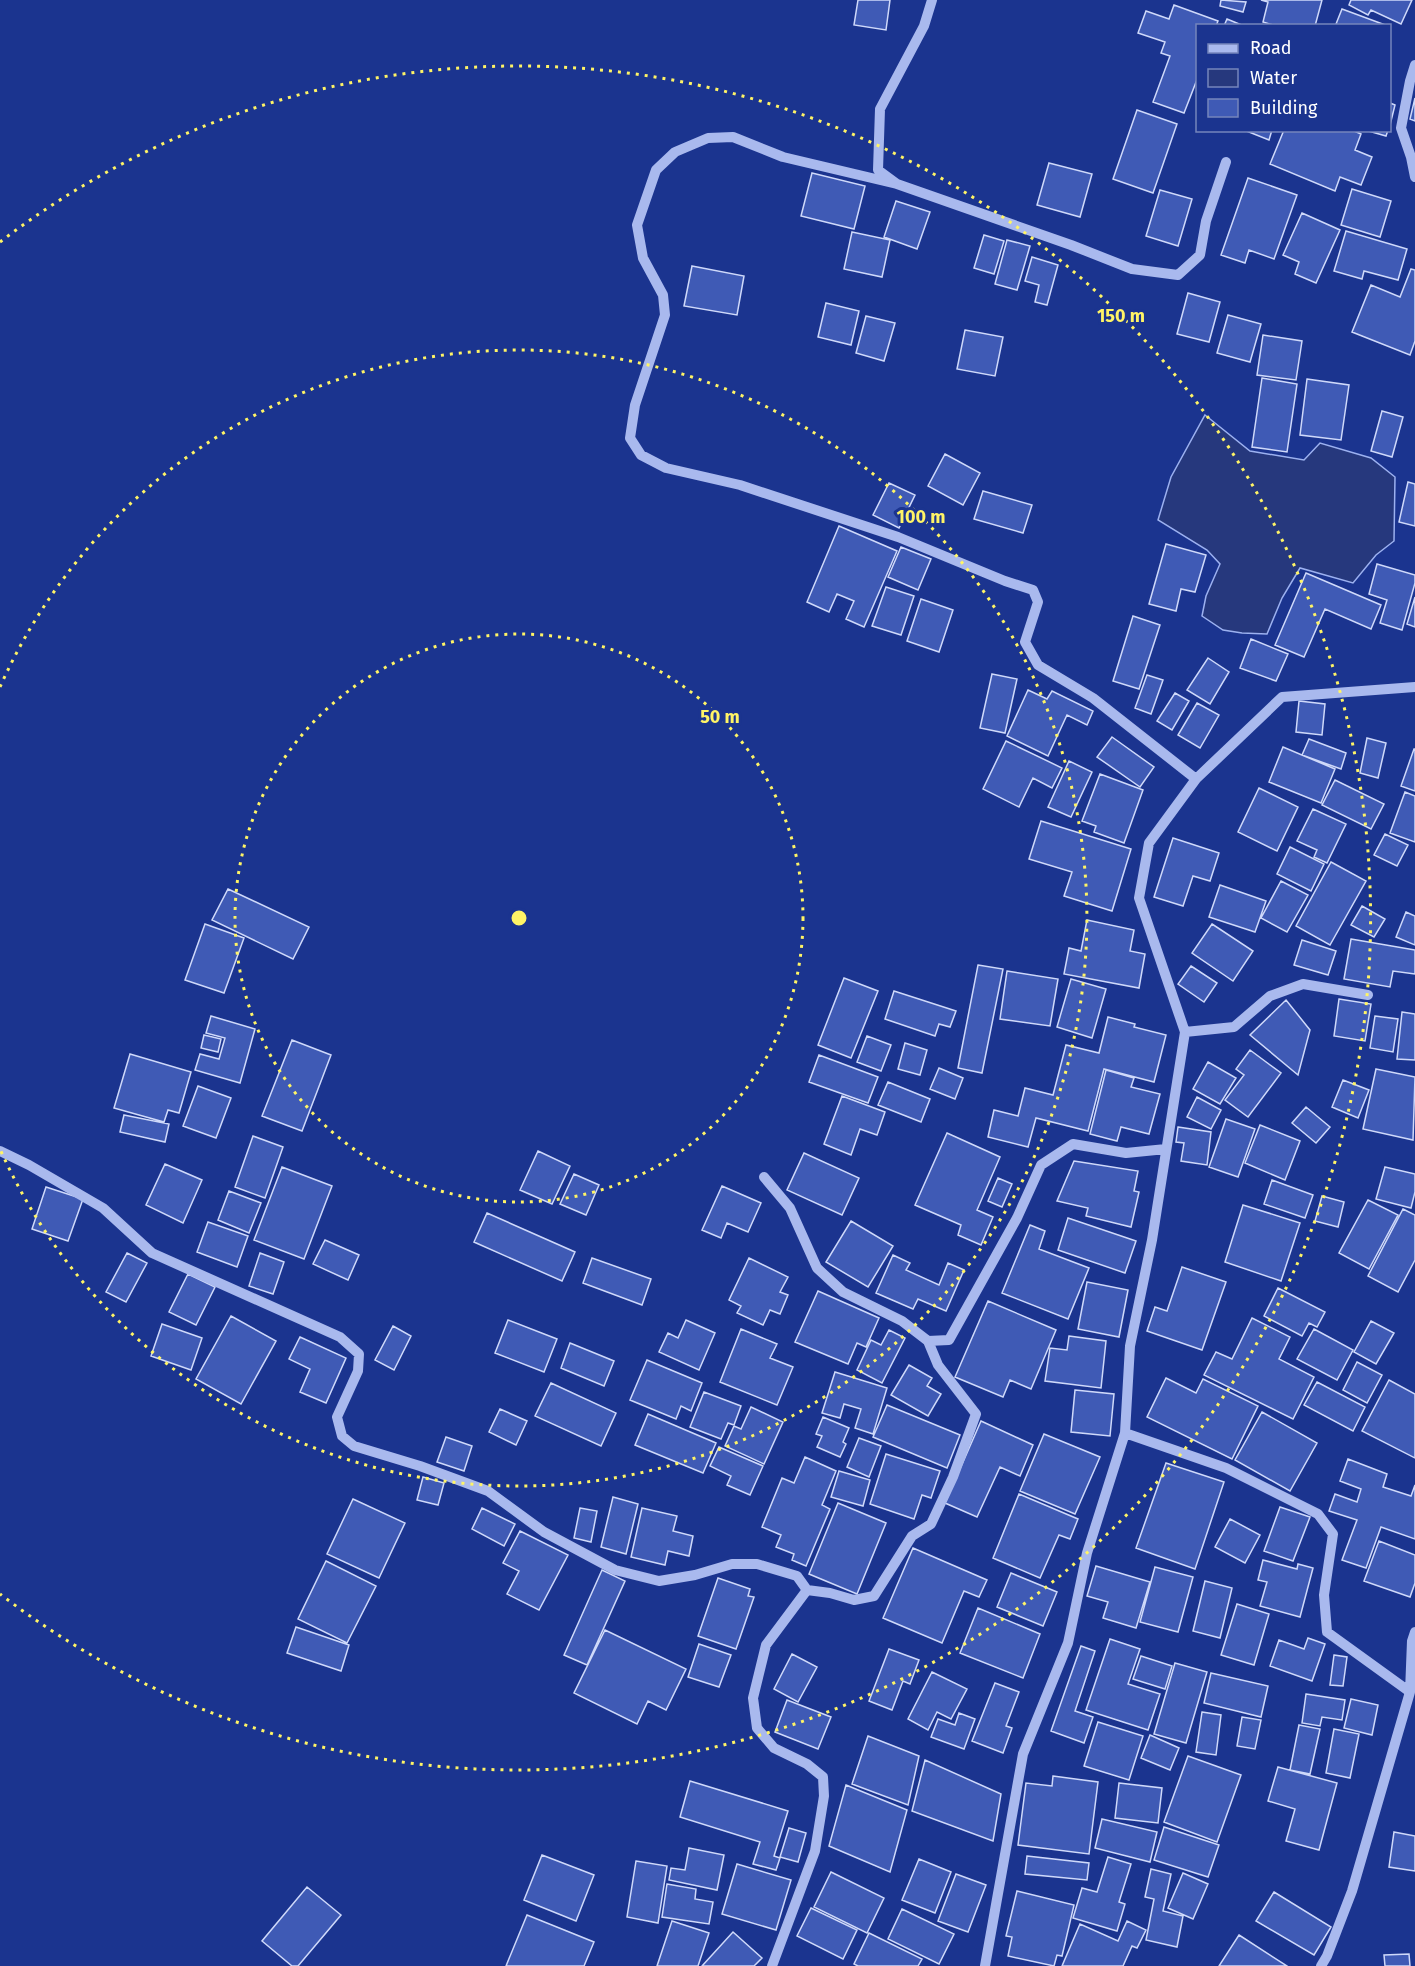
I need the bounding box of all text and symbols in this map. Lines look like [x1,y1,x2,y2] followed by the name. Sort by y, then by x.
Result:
[1196,24,1391,132] legend
[1250,37,1292,59] text: Road
[1250,67,1297,89] text: Water
[1250,97,1318,119] text: Building
[1097,305,1145,327] text: 150 m
[897,506,945,528] text: 100 m
[700,706,740,728] text: 50 m
[509,908,529,928] centre of rings

